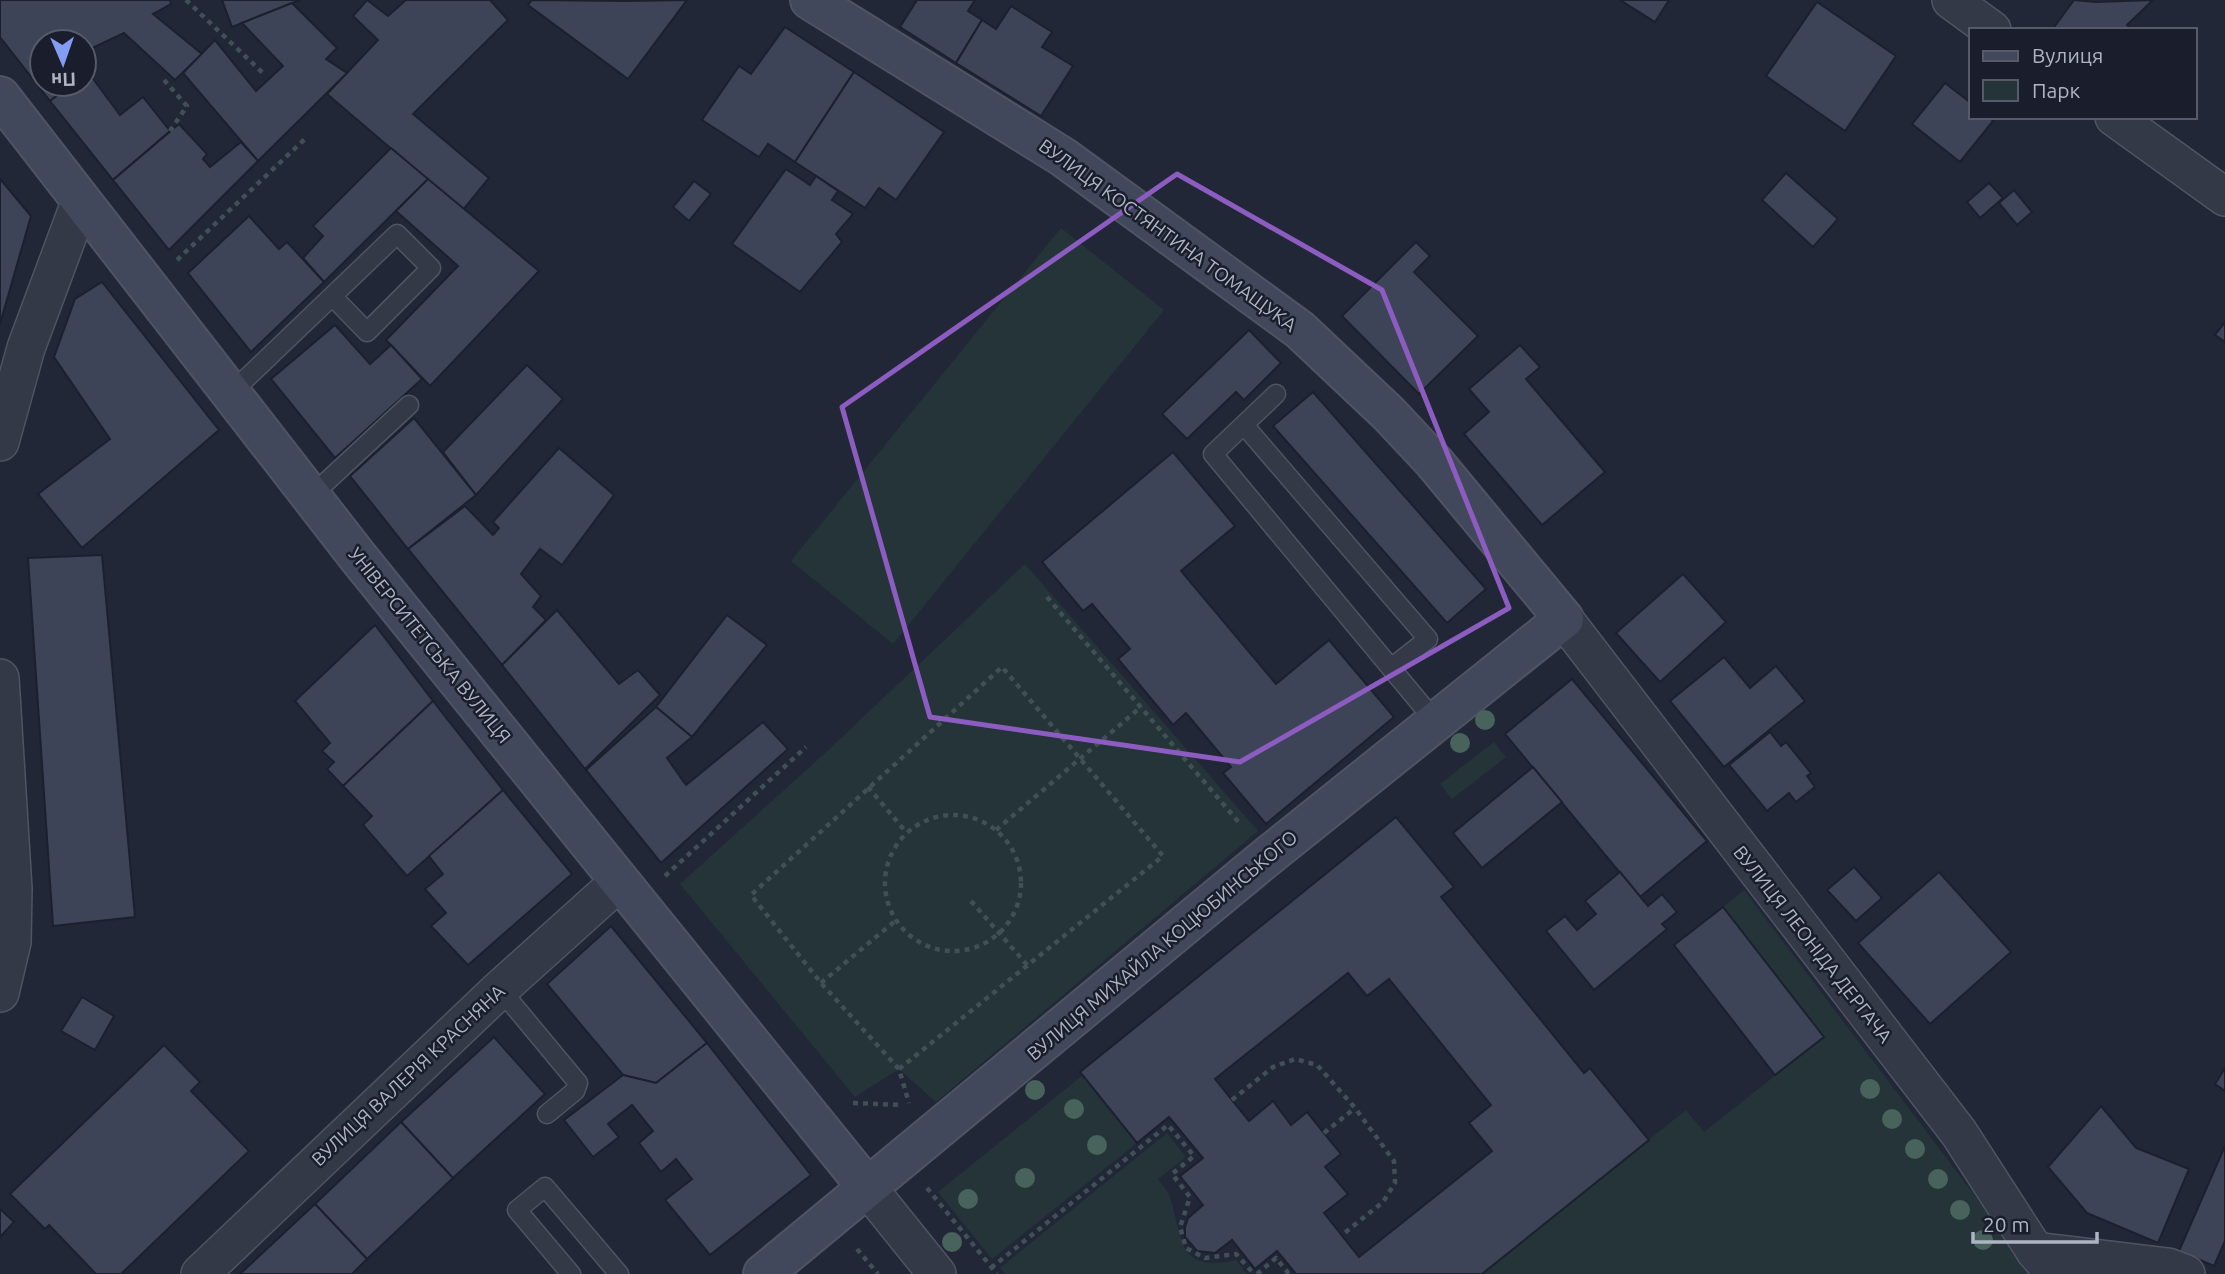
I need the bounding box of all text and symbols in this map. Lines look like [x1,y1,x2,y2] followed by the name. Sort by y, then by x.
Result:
[28,28,98,98] north arrow
[1969,28,2197,119] legend
[2032,43,2103,67] text: Вулиця
[51,69,76,91] text: Пн
[2032,78,2081,102] text: Парк
[1035,134,1302,336] street label: ВУЛИЦЯ КОСТЯНТИНА ТОМАЩУКА
[344,543,516,747] street label: УНІВЕРСИТЕТСЬКА ВУЛИЦЯ
[1022,825,1302,1065] street label: ВУЛИЦЯ МИХАЙЛА КОЦЮБИНСЬКОГО
[1729,841,1897,1047] street label: ВУЛИЦЯ ЛЕОНІДА ДЕРГАЧА
[307,979,509,1170] street label: ВУЛИЦЯ ВАЛЕРІЯ КРАСНЯНА
[1973,1200,2097,1244] scale bar
[1983,1212,2030,1236] text: 20 m

